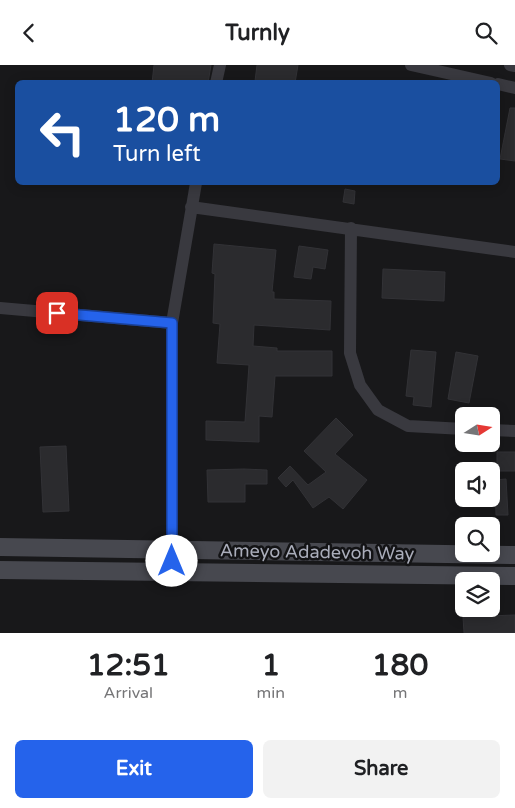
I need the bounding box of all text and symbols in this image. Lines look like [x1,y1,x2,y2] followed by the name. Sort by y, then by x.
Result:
[15,19,43,47] icon: back
[472,19,500,47] icon: search
[225,20,290,46] text: Turnly
[113,99,220,141] text: 120 m
[30,100,95,165] icon: left
[113,141,201,167] text: Turn left
[36,292,78,334] pin
[43,299,71,327] icon: arrive
[455,407,500,453] north arrow
[455,407,500,617] map controls
[455,462,500,507] button: sound
[455,517,500,562] button: search
[145,534,197,586] position arrow
[220,539,415,565] street label: Ameyo Adadevoh Way
[455,572,500,617] button: layers
[87,647,170,684] text: 12:51
[261,647,280,684] text: 1
[372,647,428,684] text: 180
[104,683,153,703] text: Arrival
[257,683,285,703] text: min
[393,683,407,703] text: m
[15,740,253,798] button: Exit
[263,740,500,798] button: Share

